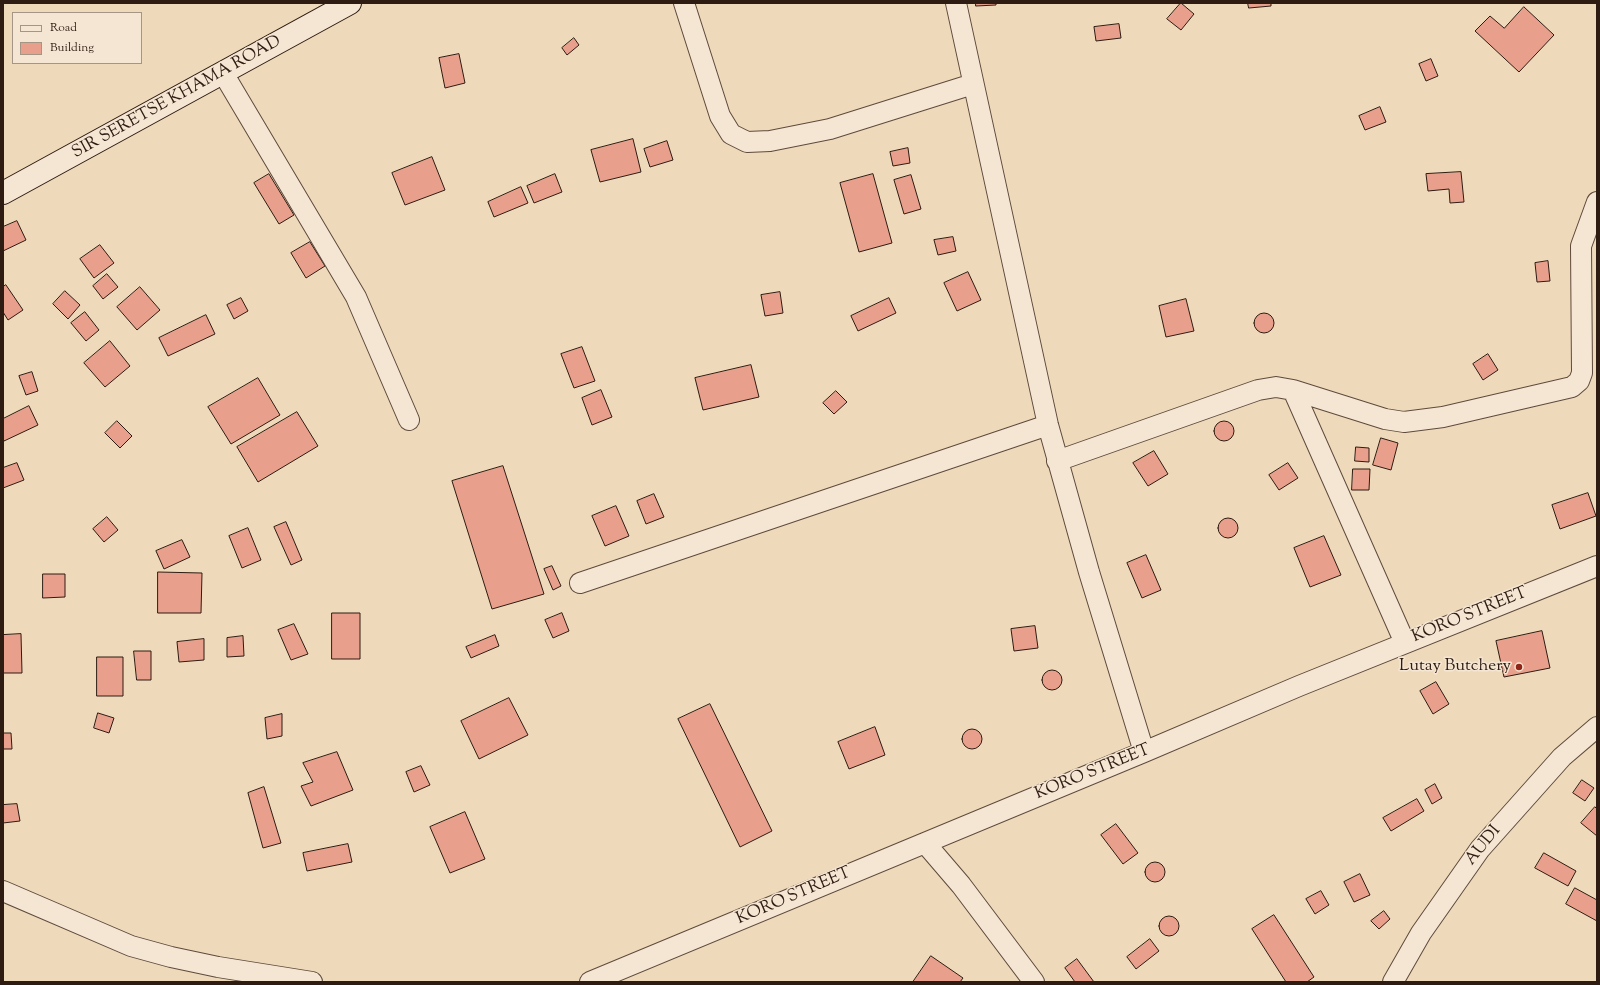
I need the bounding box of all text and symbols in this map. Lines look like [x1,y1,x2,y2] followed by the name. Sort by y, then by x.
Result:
[12,12,142,64] legend
[50,19,77,37] text: Road
[69,32,285,164] street label: SIR SERETSE KHAMA ROAD
[50,39,94,57] text: Building
[1409,584,1531,648] street label: KORO STREET
[1399,657,1511,677] place label: Lutay Butchery
[1514,662,1524,672] marker: Lutay Butchery
[1032,741,1154,805] street label: KORO STREET
[1462,822,1506,870] street label: AUDI
[734,864,854,930] street label: KORO STREET

